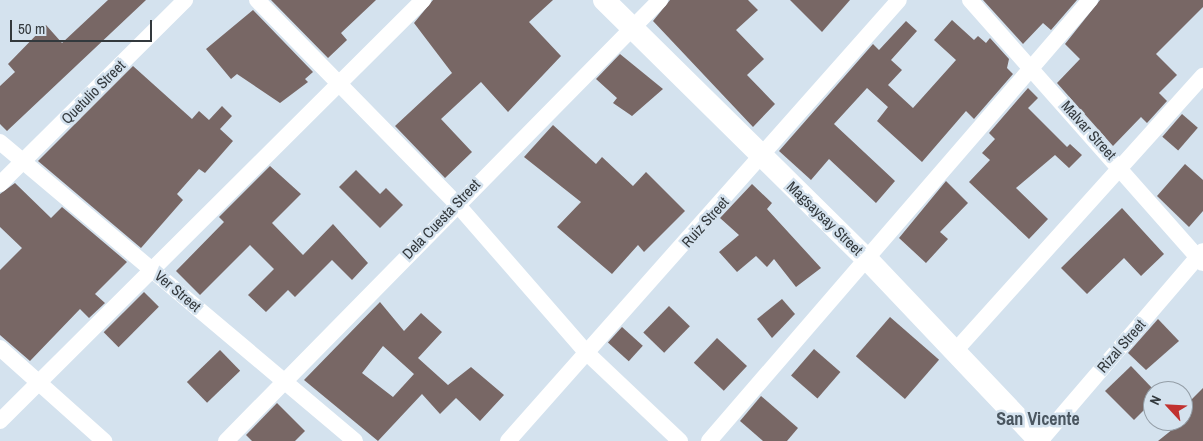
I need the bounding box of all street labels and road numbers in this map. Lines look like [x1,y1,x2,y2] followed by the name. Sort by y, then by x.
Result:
[57,56,129,128] street label: Quetulio Street
[1058,97,1120,163] street label: Malvar Street
[398,175,484,263] street label: Dela Cuesta Street
[783,177,867,259] street label: Magsaysay Street
[678,193,732,251] street label: Ruiz Street
[151,267,205,315] street label: Ver Street
[1093,316,1149,376] street label: Rizal Street

